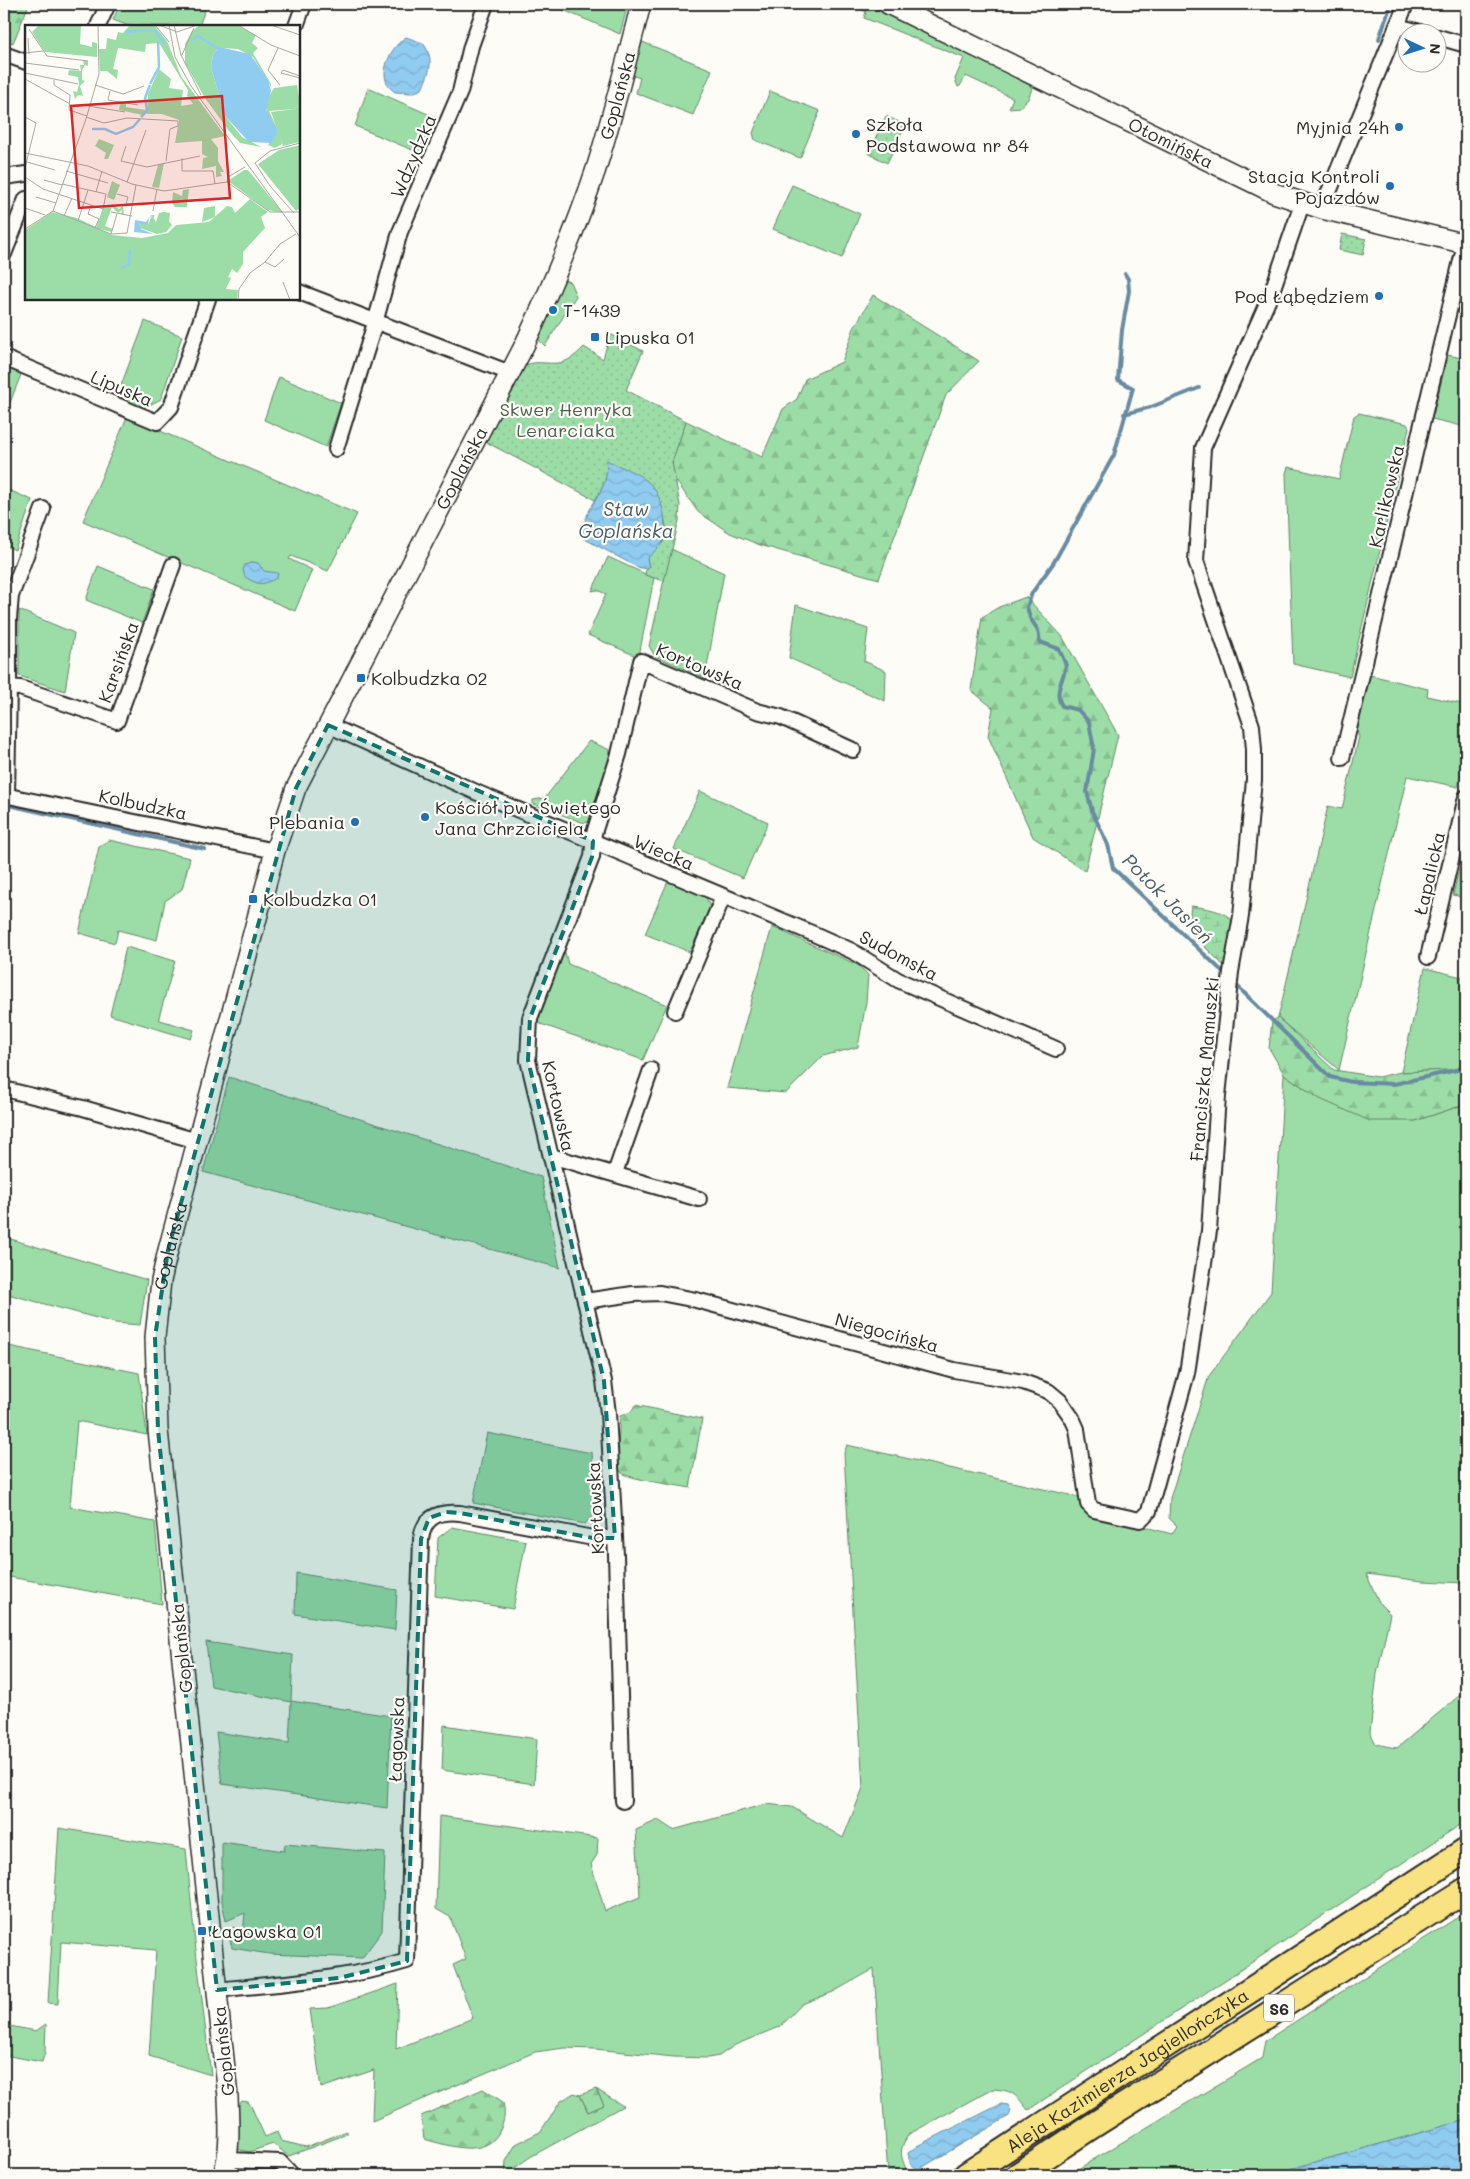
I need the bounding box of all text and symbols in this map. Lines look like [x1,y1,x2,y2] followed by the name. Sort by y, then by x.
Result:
[1398,22,1448,72] north arrow
[25,25,300,300] inset map
[1426,43,1445,55] text: N
[594,49,640,142] street label: Goplańska
[385,110,441,202] street label: Wdzydzka
[1124,111,1218,174] street label: Otomińska
[866,112,1029,157] place label: Szkoła Podstawowa nr 84
[1296,115,1389,139] place label: Myjnia 24h
[1393,121,1405,133] marker: Myjnia 24h
[850,128,862,140] marker: Szkoła Podstawowa nr 84
[1248,164,1380,209] place label: Stacja Kontroli Pojazdów
[1384,180,1396,192] marker: Stacja Kontroli Pojazdów
[1234,284,1369,308] place label: Pod Łąbędziem
[1373,290,1385,302] marker: Pod Łąbędziem
[563,298,621,322] place label: T-1439
[547,304,559,316] marker: T-1439
[605,325,695,349] place label: Lipuska 01
[589,331,601,343] marker: Lipuska 01
[87,364,157,412] street label: Lipuska
[500,397,632,442] park label: Skwer Henryka Lenarciaka
[430,422,492,514] street label: Goplańska
[1363,442,1409,550] street label: Karlikowska
[578,496,674,543] water label: Staw Goplańska
[92,618,144,706] street label: Karsińska
[653,637,747,695] street label: Kortowska
[371,666,488,690] place label: Kolbudzka 02
[355,672,367,684] marker: Kolbudzka 02
[97,783,189,825] street label: Kolbudzka
[435,795,621,840] place label: Kościół pw. Świętego Jana Chrzciciela
[269,810,345,834] place label: Plebania
[419,811,431,823] marker: Kościół pw. Świętego Jana Chrzciciela
[349,816,361,828] marker: Plebania
[630,828,698,876] street label: Wiecka
[1408,829,1450,917] street label: Łapalicka
[1117,847,1219,949] water label: Potok Jasień
[263,887,378,911] place label: Kolbudzka 01
[247,893,259,905] marker: Kolbudzka 01
[855,924,943,986] street label: Sudomska
[1184,976,1224,1162] street label: Franciszka Mamuszki
[537,1058,581,1154] street label: Kortowska
[148,1199,192,1291] street label: Goplańska
[832,1307,942,1357] street label: Niegocińska
[581,1461,609,1555] street label: Kortowska
[164,1602,198,1694] street label: Goplańska
[383,1696,409,1782] street label: Łagowska
[212,1919,322,1943] place label: Łagowska 01
[196,1925,208,1937] marker: Łagowska 01
[1001,1983,1253,2158] street label: Aleja Kazimierza Jagiellończyka
[1264,1995,1294,2022] road number: S6
[206,2005,240,2097] street label: Goplańska

